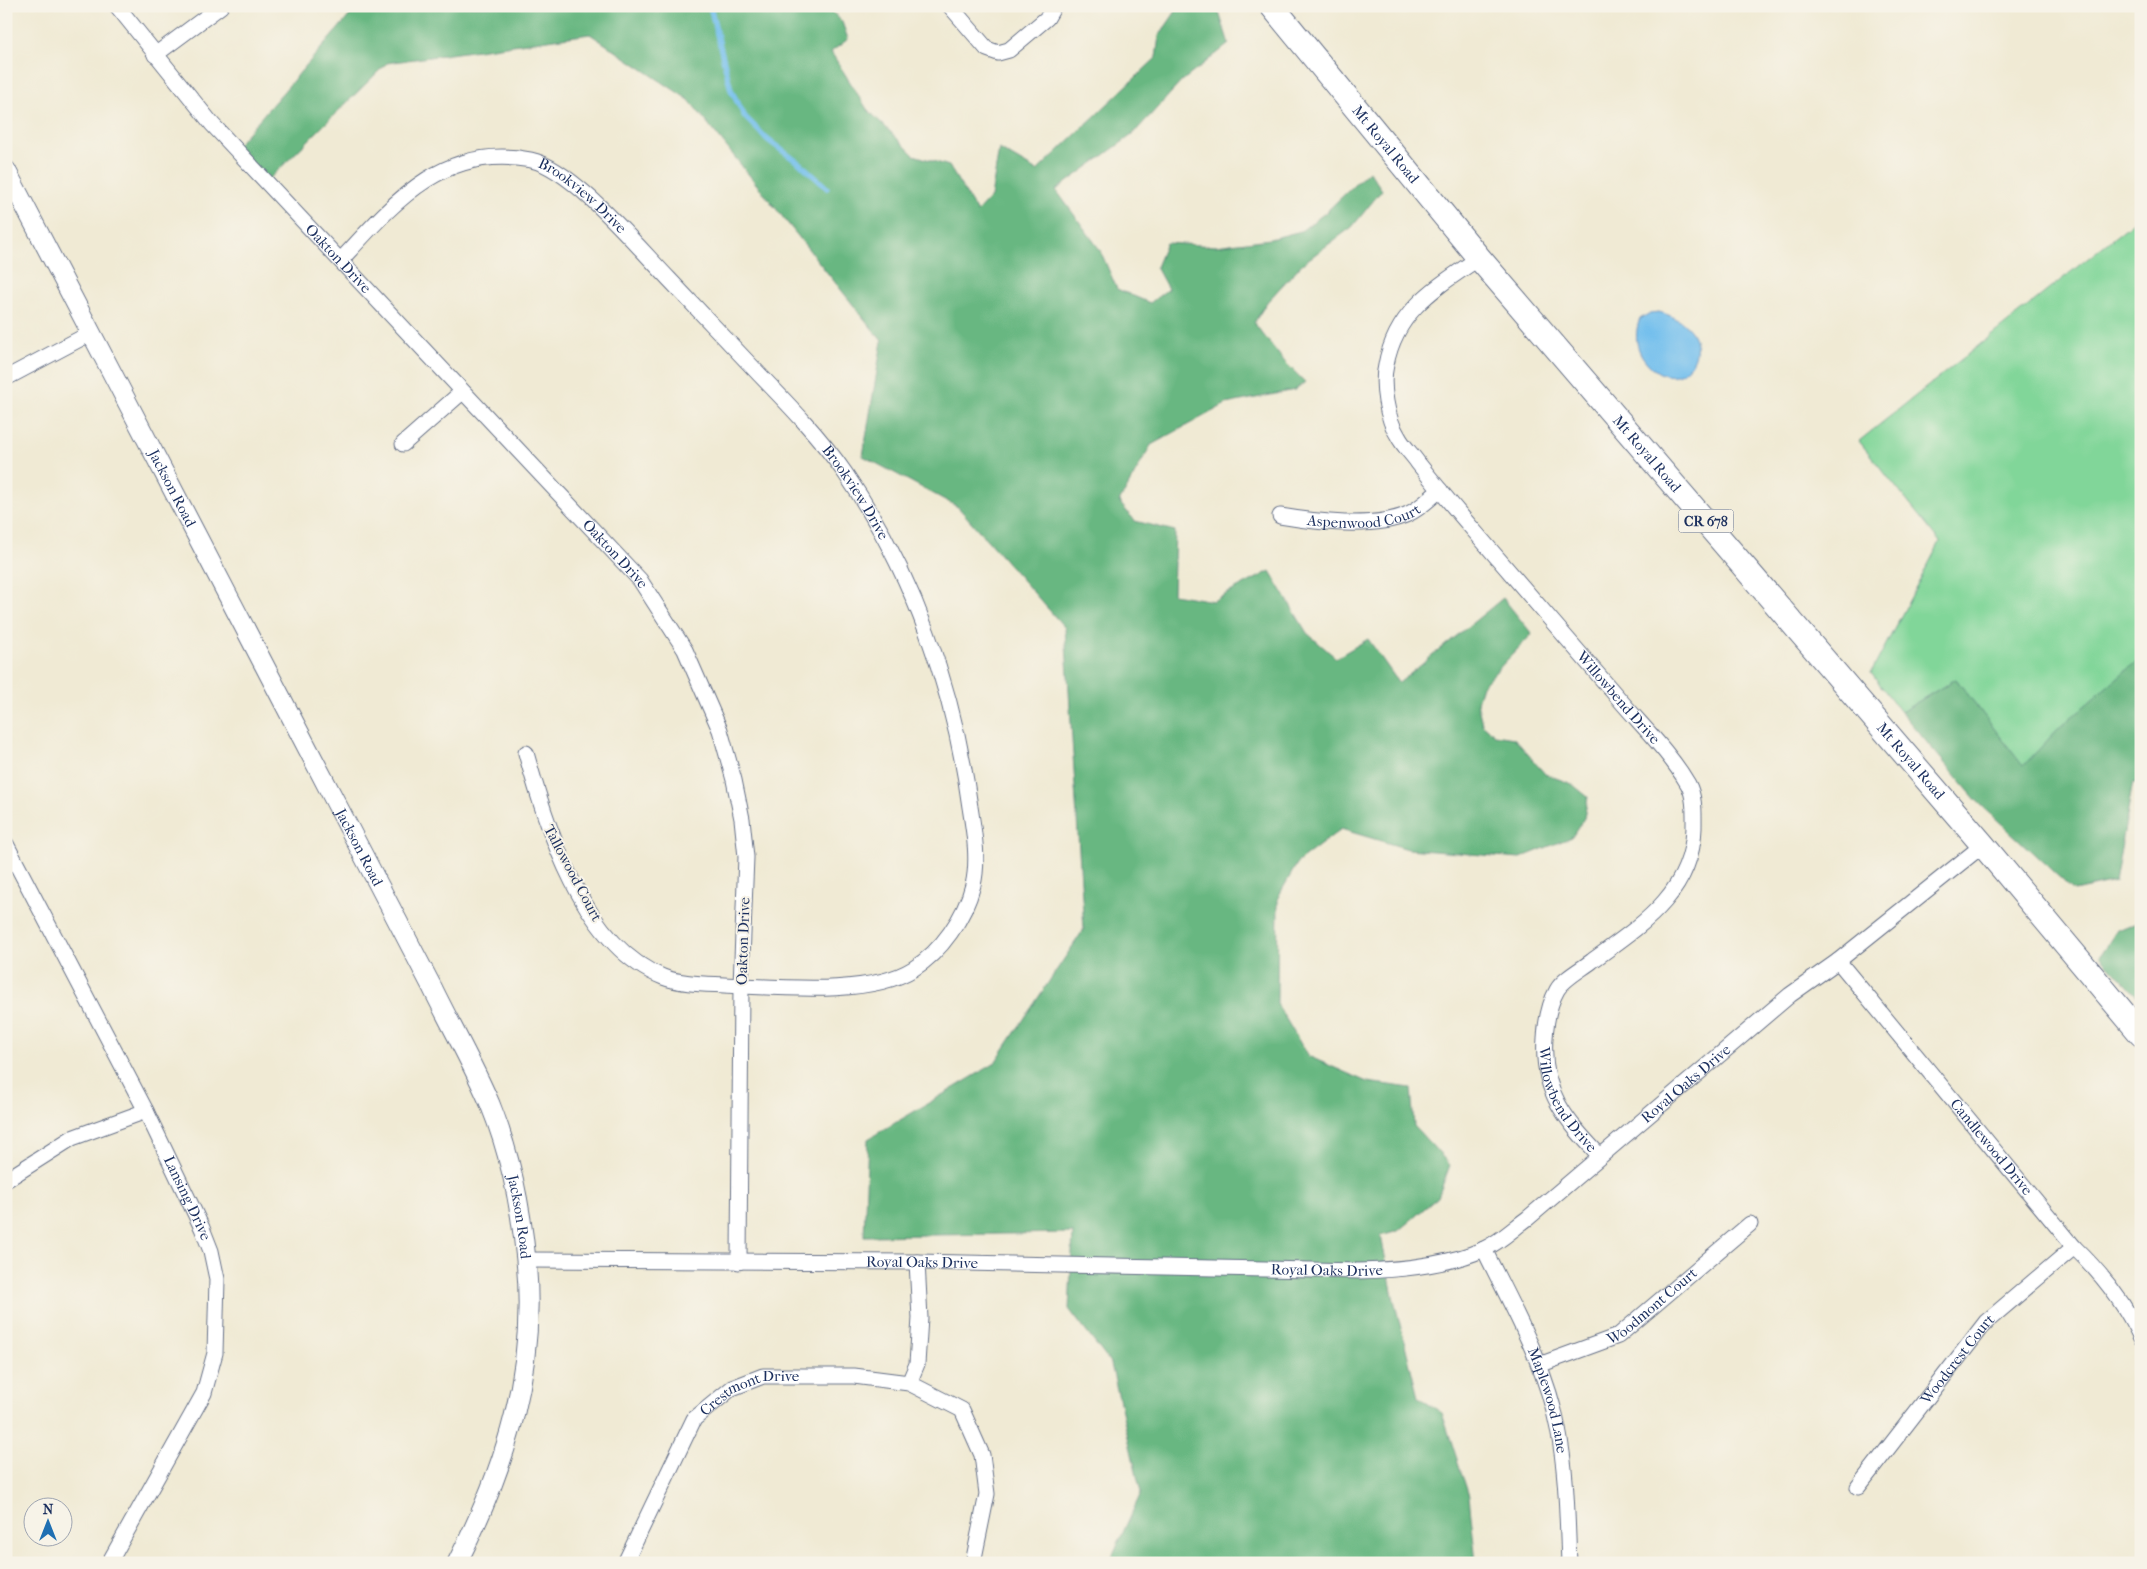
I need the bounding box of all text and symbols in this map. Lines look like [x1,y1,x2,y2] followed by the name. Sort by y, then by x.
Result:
[1348,102,1423,188] street label: Mt Royal Road
[536,154,631,237] street label: Brookview Drive
[302,220,375,297] street label: Oakton Drive
[1609,412,1685,496] street label: Mt Royal Road
[818,441,893,543] street label: Brookview Drive
[144,445,200,531] street label: Jackson Road
[1305,500,1425,532] street label: Aspenwood Court
[1678,510,1734,532] road number: CR 678
[579,516,652,592] street label: Oakton Drive
[1572,646,1664,748] street label: Willowbend Drive
[1873,719,1949,804] street label: Mt Royal Road
[331,805,387,890] street label: Jackson Road
[540,822,606,925] street label: Tallowood Court
[732,896,754,985] street label: Oakton Drive
[1637,1040,1735,1127] street label: Royal Oaks Drive
[1535,1046,1601,1156] street label: Willowbend Drive
[1946,1095,2037,1199] street label: Candlewood Drive
[160,1153,215,1243] street label: Lansing Drive
[503,1172,535,1261] street label: Jackson Road
[866,1253,979,1272] street label: Royal Oaks Drive
[1271,1260,1384,1280] street label: Royal Oaks Drive
[1603,1263,1701,1349] street label: Woodmont Court
[1916,1310,1998,1409] street label: Woodcrest Court
[1524,1345,1571,1455] street label: Maplewood Lane
[696,1367,800,1420] street label: Crestmont Drive
[22,1496,72,1546] north arrow
[43,1501,54,1518] text: N

